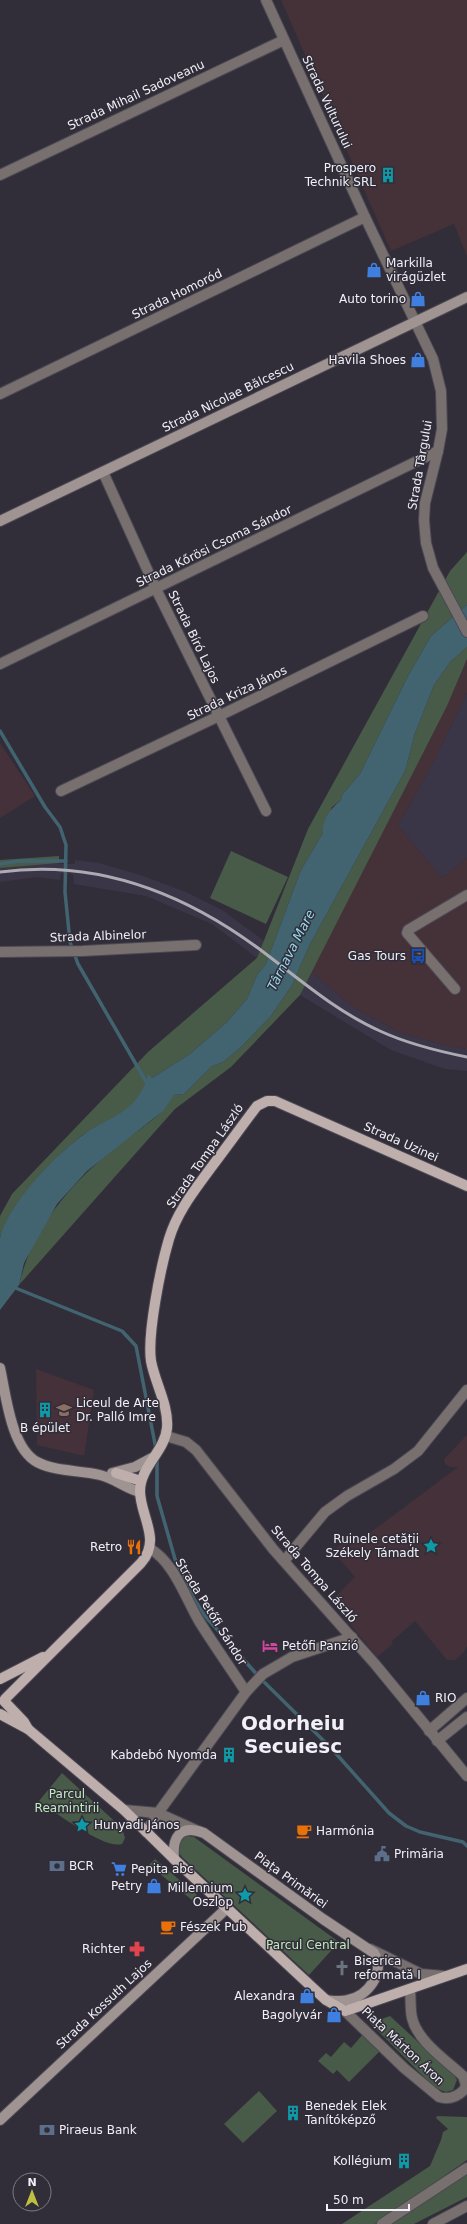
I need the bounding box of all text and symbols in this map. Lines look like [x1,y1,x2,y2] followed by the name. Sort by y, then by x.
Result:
[299,53,355,151] street label: Strada Vulturului
[65,57,207,133] street label: Strada Mihail Sadoveanu
[304,161,376,189] place label: Prospero Technik SRL
[379,166,397,184] building icon: Prospero Technik SRL
[386,256,446,284] place label: Markilla virágüzlet
[365,261,383,279] shop icon: Markilla virágüzlet
[130,266,224,322] street label: Strada Homoród
[409,290,427,308] shop icon: Auto torino
[339,292,406,306] place label: Auto torino
[409,351,427,369] shop icon: Havila Shoes
[328,353,406,367] place label: Havila Shoes
[160,359,296,435] street label: Strada Nicolae Bălcescu
[405,419,435,511] street label: Strada Târgului
[134,502,294,590] street label: Strada Kőrösi Csoma Sándor
[165,588,223,686] street label: Strada Bíró Lajos
[185,663,289,723] street label: Strada Kriza János
[264,907,318,993] water label: Târnava Mare
[50,927,147,945] street label: Strada Albinelor
[409,947,427,965] bus stop icon: Gas Tours
[348,949,406,963] place label: Gas Tours
[164,1101,246,1211] street label: Strada Tompa László
[362,1119,440,1165] street label: Strada Uzinei
[76,1396,159,1424] place label: Liceul de Arte Dr. Palló Imre
[36,1401,54,1419] building icon: B épület
[55,1401,73,1419] school or university icon: Liceul de Arte Dr. Palló Imre
[20,1421,70,1435] place label: B épület
[268,1523,360,1625] street label: Strada Tompa László
[325,1532,419,1560] place label: Ruinele cetății Székely Támadt
[422,1537,440,1555] place icon: Ruinele cetății Székely Támadt
[125,1538,143,1556] restaurant icon: Retro
[90,1540,122,1554] place label: Retro
[172,1556,250,1668] street label: Strada Petőfi Sándor
[261,1637,279,1655] hotel icon: Petőfi Panzió
[282,1639,358,1653] place label: Petőfi Panzió
[414,1689,432,1707] shop icon: RIO
[435,1691,456,1705] place label: RIO
[241,1711,345,1758] district label: Odorheiu Secuiesc
[220,1746,238,1764] building icon: Kabdebó Nyomda
[111,1748,217,1762] place label: Kabdebó Nyomda
[35,1787,99,1815] park label: Parcul Reamintirii
[73,1816,91,1834] place icon: Hunyadi János
[94,1818,180,1832] place label: Hunyadi János
[295,1822,313,1840] cafe icon: Harmónia
[316,1824,374,1838] place label: Harmónia
[373,1845,391,1863] public building icon: Primăria
[394,1847,444,1861] place label: Primăria
[252,1849,330,1911] street label: Piața Primăriei
[48,1857,66,1875] bank icon: BCR
[69,1859,94,1873] place label: BCR
[110,1860,128,1878] supermarket icon: Pepita abc
[131,1862,194,1876] place label: Pepita abc
[145,1877,163,1895] shop icon: Petry
[111,1879,142,1893] place label: Petry
[167,1881,233,1909] place label: Millennium Oszlop
[236,1886,254,1904] place icon: Millennium Oszlop
[159,1918,177,1936] cafe icon: Fészek Pub
[180,1920,247,1934] place label: Fészek Pub
[266,1938,350,1952] park label: Parcul Central
[128,1940,146,1958] pharmacy icon: Richter
[82,1942,125,1956] place label: Richter
[354,1954,421,1982] place label: Biserica reformată I
[53,1956,155,2052] street label: Strada Kossuth Lajos
[333,1959,351,1977] church icon: Biserica reformată I
[298,1987,316,2005] shop icon: Alexandra
[234,1989,295,2003] place label: Alexandra
[359,2004,448,2088] street label: Piața Márton Áron
[325,2006,343,2024] shop icon: Bagolyvár
[262,2008,322,2022] place label: Bagolyvár
[304,2099,387,2127] place label: Benedek Elek Tanítóképző
[284,2104,302,2122] building icon: Benedek Elek Tanítóképző
[38,2121,56,2139] bank icon: Piraeus Bank
[59,2123,137,2137] place label: Piraeus Bank
[395,2152,413,2170] building icon: Kollégium
[333,2154,392,2168] place label: Kollégium
[12,2172,52,2212] north arrow
[27,2176,37,2189] text: N
[327,2186,409,2212] scale bar
[333,2193,364,2207] text: 50 m

